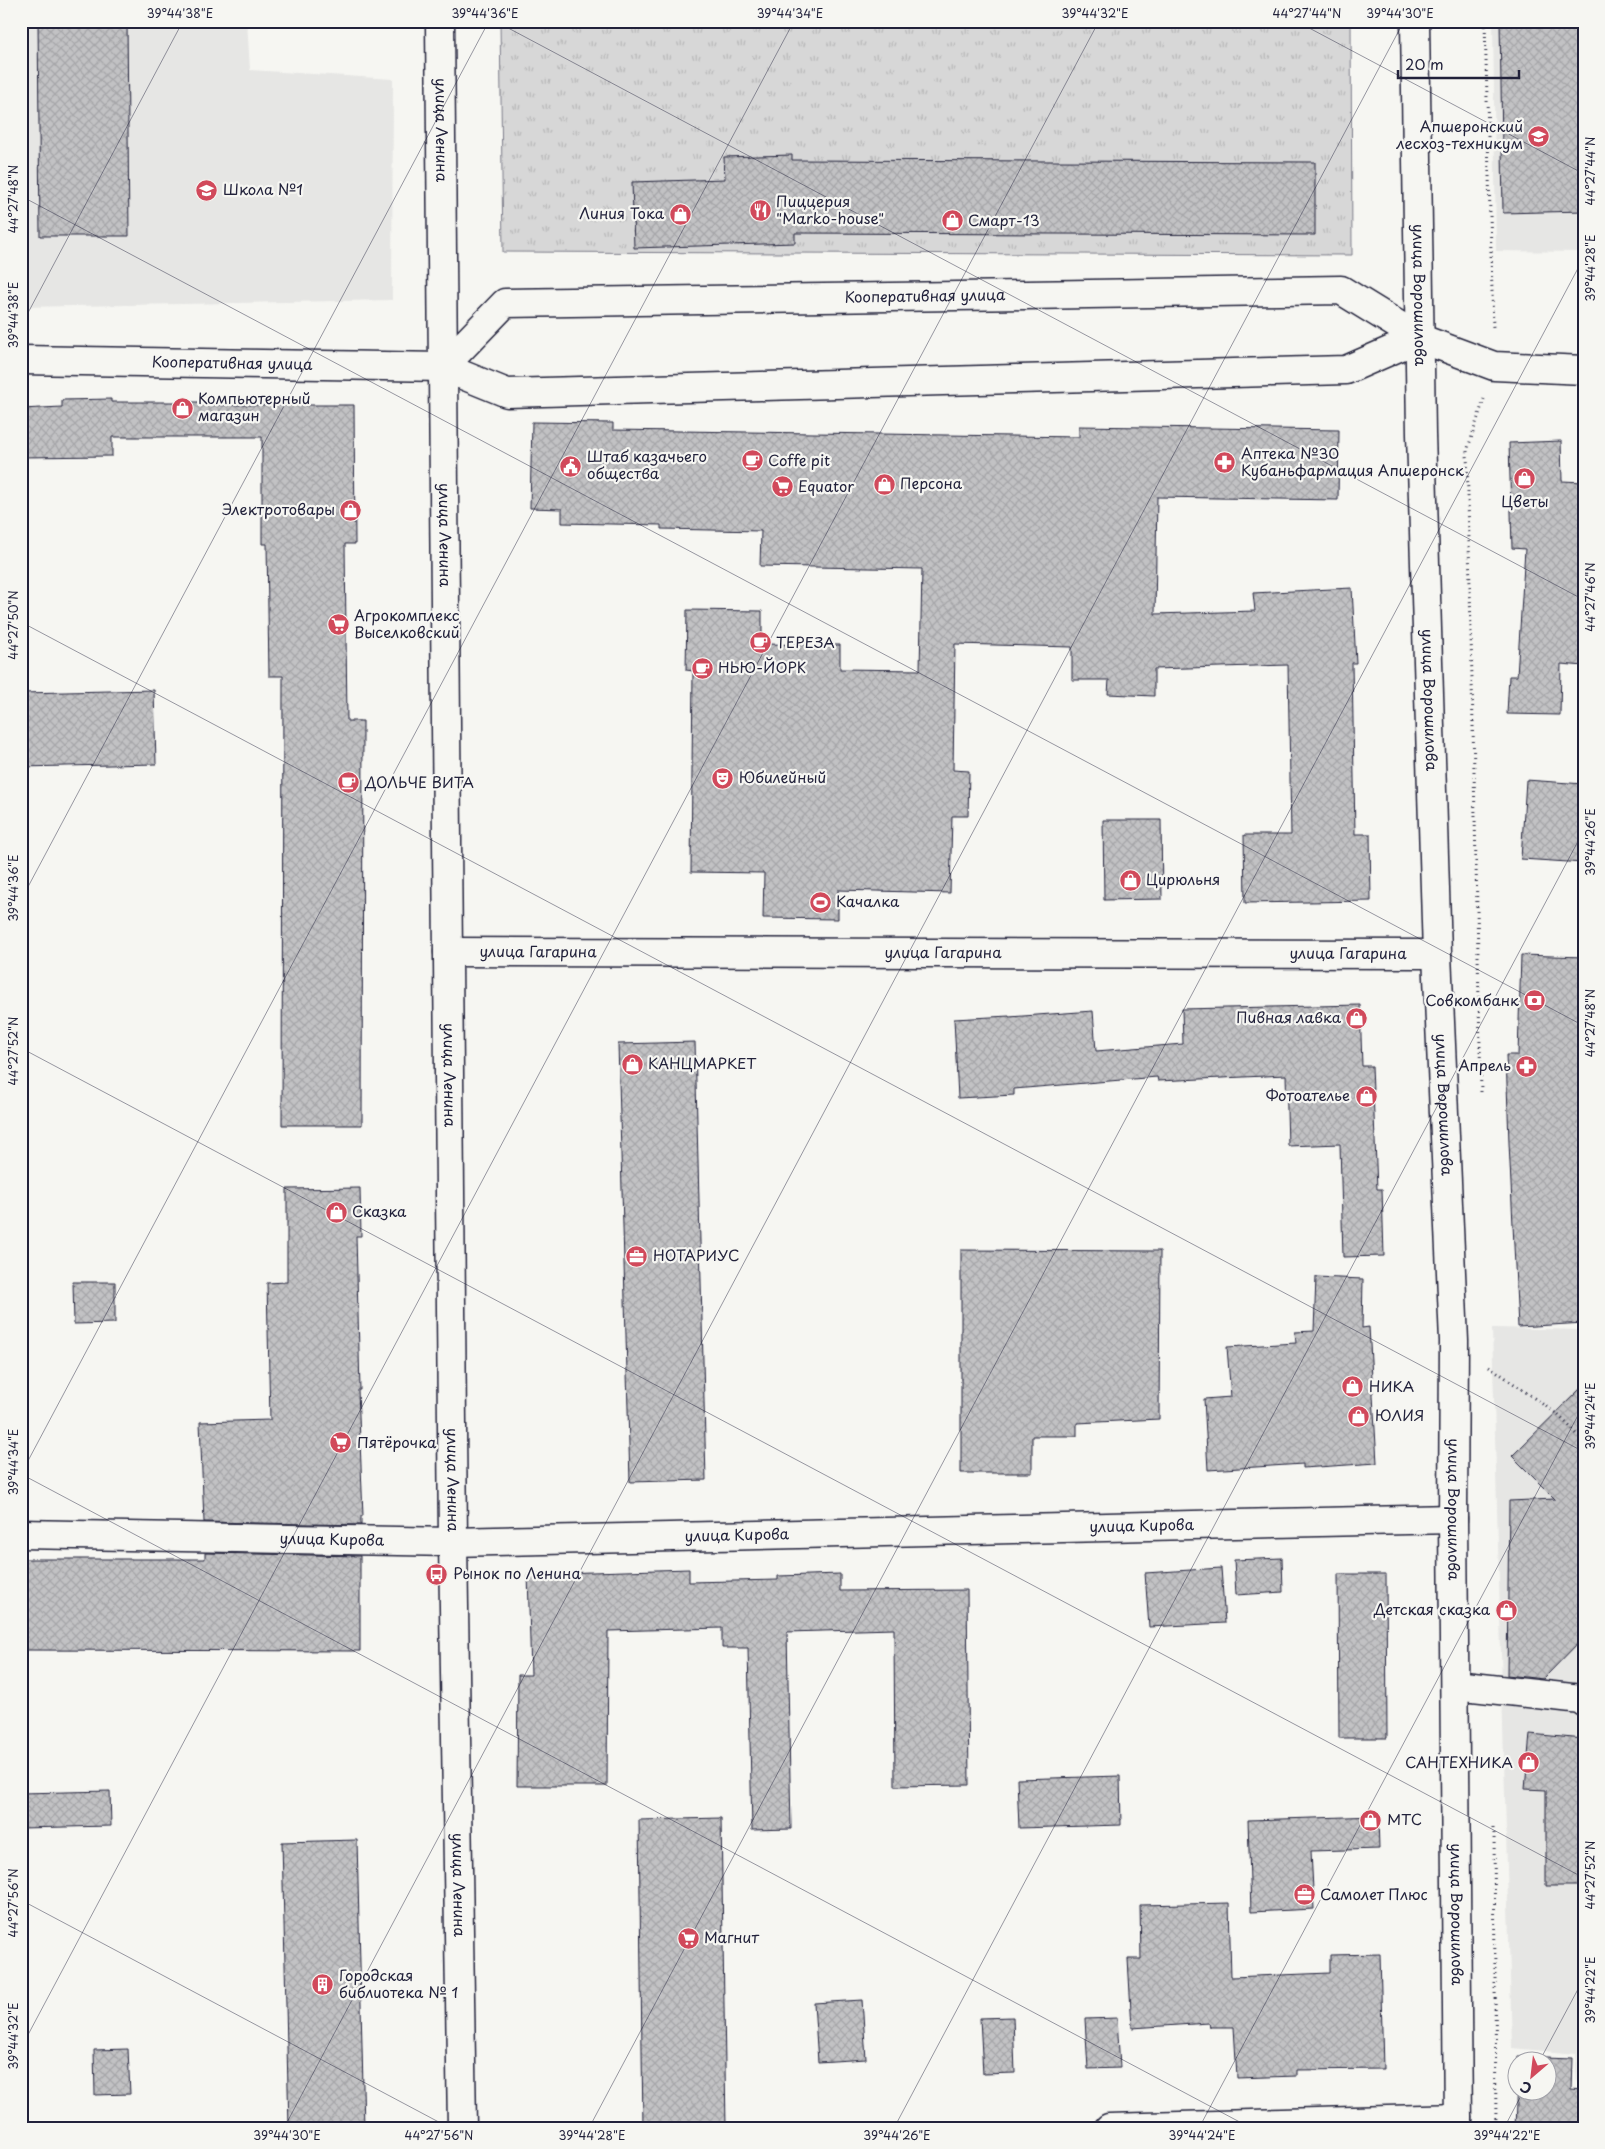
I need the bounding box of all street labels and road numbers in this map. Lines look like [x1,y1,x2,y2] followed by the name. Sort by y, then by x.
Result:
[430,78,454,183] street label: улица Ленина
[1408,224,1433,367] street label: улица Ворошилова
[844,282,1006,308] street label: Кооперативная улица
[151,349,313,375] street label: Кооперативная улица
[434,483,458,588] street label: улица Ленина
[1417,628,1444,772] street label: улица Ворошилова
[479,939,597,962] street label: улица Гагарина
[884,940,1002,963] street label: улица Гагарина
[1289,941,1407,964] street label: улица Гагарина
[439,1023,462,1128] street label: улица Ленина
[1431,1033,1460,1177] street label: улица Ворошилова
[442,1428,466,1533] street label: улица Ленина
[1443,1438,1467,1581] street label: улица Ворошилова
[1089,1512,1195,1537] street label: улица Кирова
[684,1521,790,1547] street label: улица Кирова
[280,1526,385,1551] street label: улица Кирова
[447,1833,472,1938] street label: улица Ленина
[1446,1843,1470,1986] street label: улица Ворошилова

